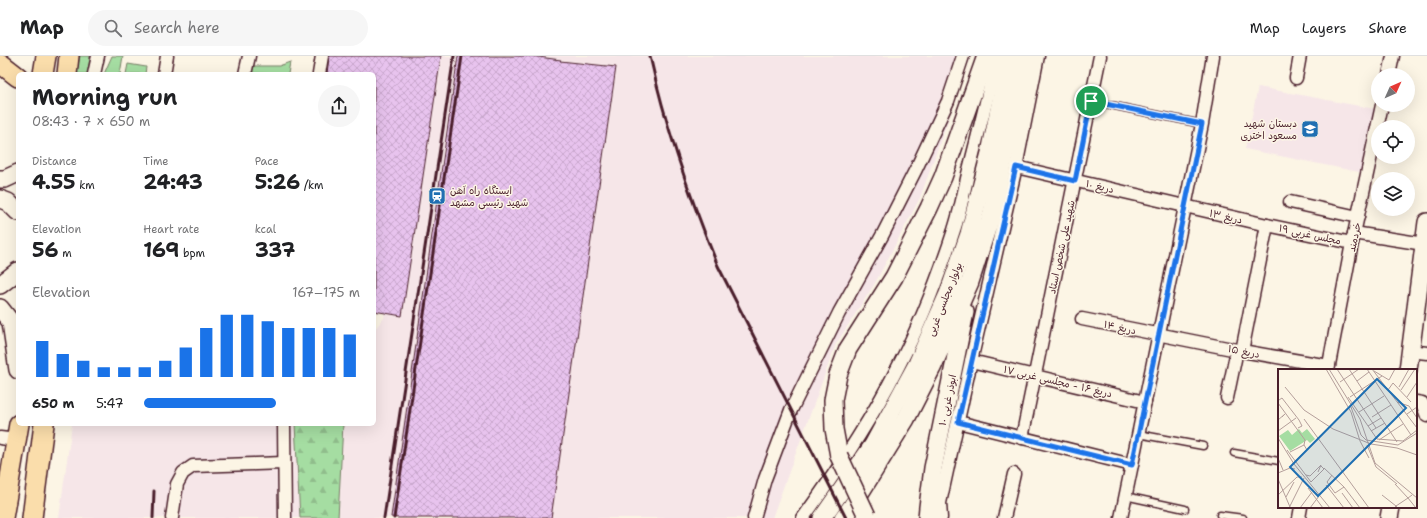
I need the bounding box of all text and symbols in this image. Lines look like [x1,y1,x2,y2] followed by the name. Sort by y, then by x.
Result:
[88,10,368,46] search box
[20,15,64,40] text: Map
[102,17,124,39] icon: search
[134,18,220,38] text: Search here
[1250,19,1280,37] text: Map
[1302,19,1346,37] text: Layers
[1368,19,1407,37] text: Share
[1371,68,1415,112] north arrow
[1371,68,1415,216] map controls
[32,83,177,112] text: Morning run
[1074,84,1108,118] pin
[318,85,360,127] button: share
[1080,90,1102,112] icon: arrive
[32,113,150,130] text: 08:43 · 7 × 650 m
[1241,117,1297,143] place label: دبستان شهید مسعود اختری
[1300,119,1320,139] school or university icon: دبستان شهید مسعود اختری
[1371,120,1415,164] button: locate
[32,154,77,169] text: Distance
[143,154,169,169] text: Time
[255,154,279,169] text: Pace
[32,169,76,195] text: 4.55
[143,169,203,195] text: 24:43
[255,169,300,195] text: 5:26
[1371,172,1415,216] button: layers
[1084,177,1115,197] street label: دریغ ۱۰
[76,178,95,193] text: km
[300,178,324,193] text: /km
[450,184,528,210] place label: ایستگاه راه آهن شهید رئیسی مشهد
[427,186,447,206] station icon: ایستگاه راه آهن شهید رئیسی مشهد
[1045,199,1079,295] street label: شهید علی شخص استاد
[1208,206,1244,228] street label: دریغ ۱۳
[1345,221,1364,253] street label: خردمند
[32,222,81,237] text: Elevation
[143,222,199,237] text: Heart rate
[255,222,276,237] text: kcal
[1277,222,1342,248] street label: مجلس غربی ۱۹
[32,237,59,263] text: 56
[143,237,179,263] text: 169
[255,237,295,263] text: 337
[59,246,72,261] text: m
[179,246,205,261] text: bpm
[924,260,966,338] street label: بولوار مجلسی غربی
[32,284,90,301] text: Elevation
[292,284,360,301] text: 167–175 m
[1102,318,1137,338] street label: دریغ ۱۴
[1227,342,1261,362] street label: دریغ ۱۵
[1002,363,1114,401] street label: دریغ ۱۶ - مجلسی غربی ۱۷
[1278,369,1417,508] inset map
[936,373,960,427] street label: ابوذر غربی ۱۰
[32,395,74,412] text: 650 m
[96,395,124,412] text: 5:47

